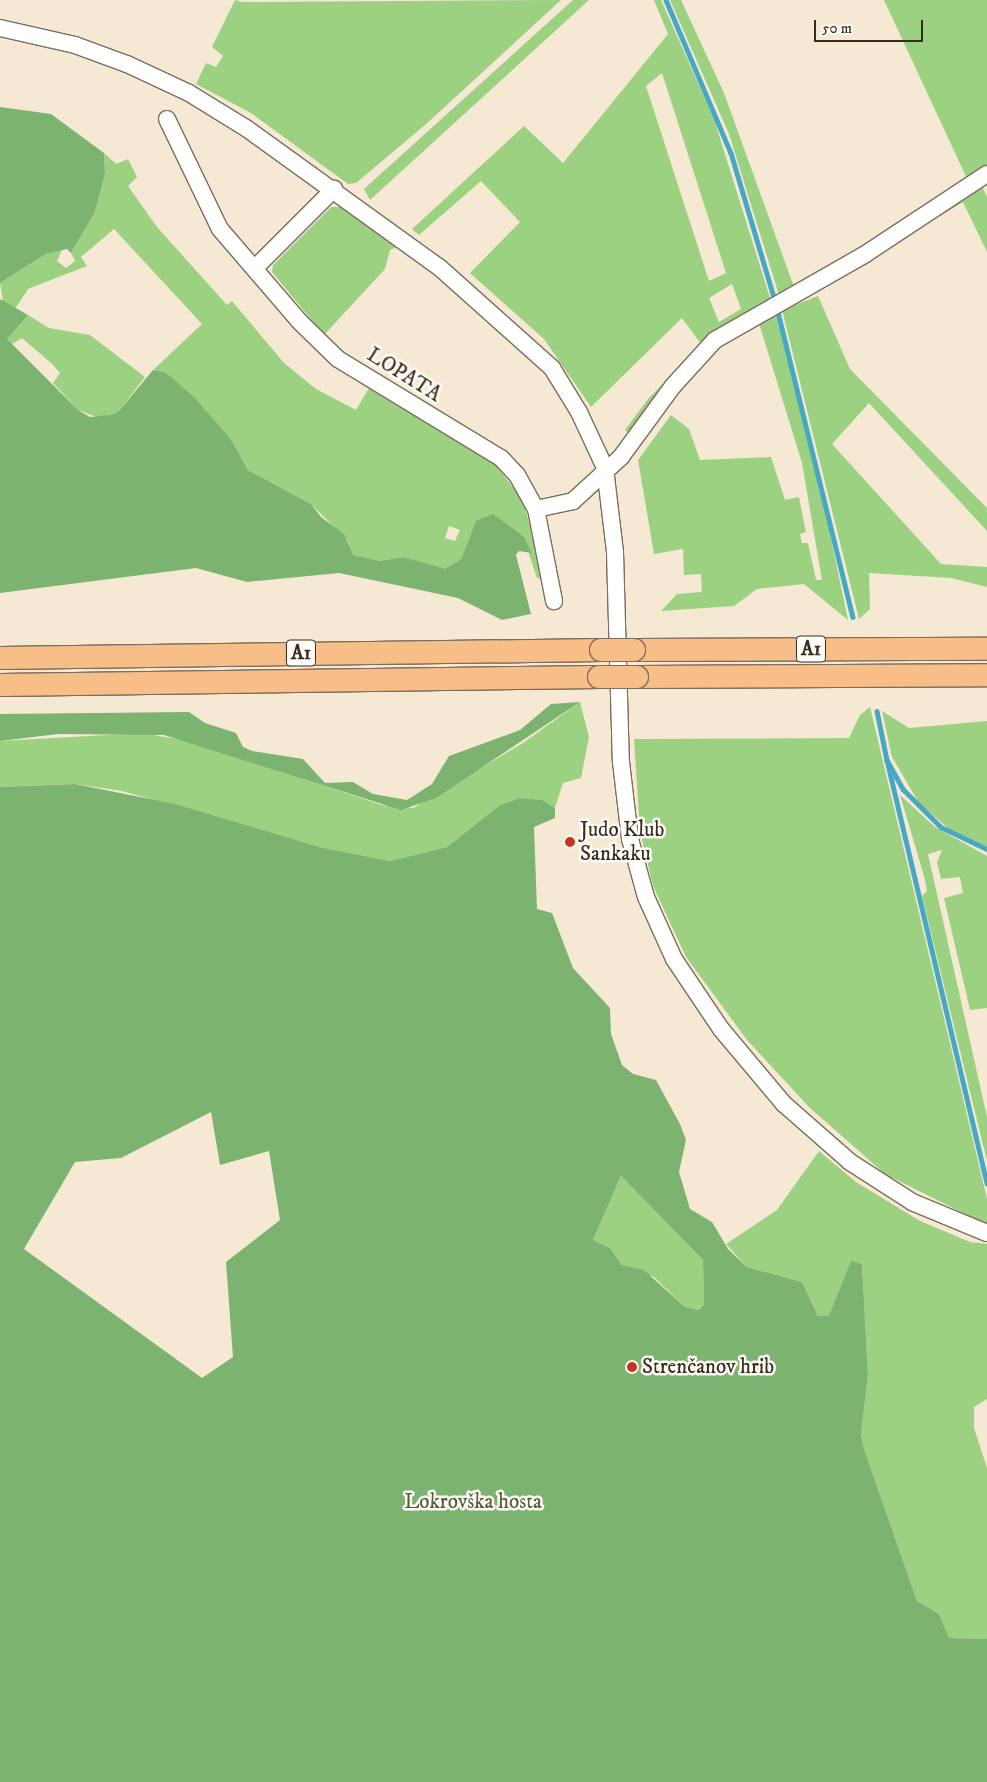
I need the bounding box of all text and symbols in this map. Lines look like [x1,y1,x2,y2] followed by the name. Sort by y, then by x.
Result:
[817,10,926,42] scale bar
[822,19,852,38] text: 50 m
[362,342,446,408] street label: LOPATA
[795,632,827,666] road number: A1
[285,636,317,670] road number: A1
[580,817,664,867] place label: Judo Klub Sankaku
[564,836,576,848] marker: Judo Klub Sankaku
[642,1354,774,1380] place label: Strenčanov hrib
[626,1361,638,1373] marker: Strenčanov hrib
[404,1489,542,1515] park label: Lokrovška hosta

